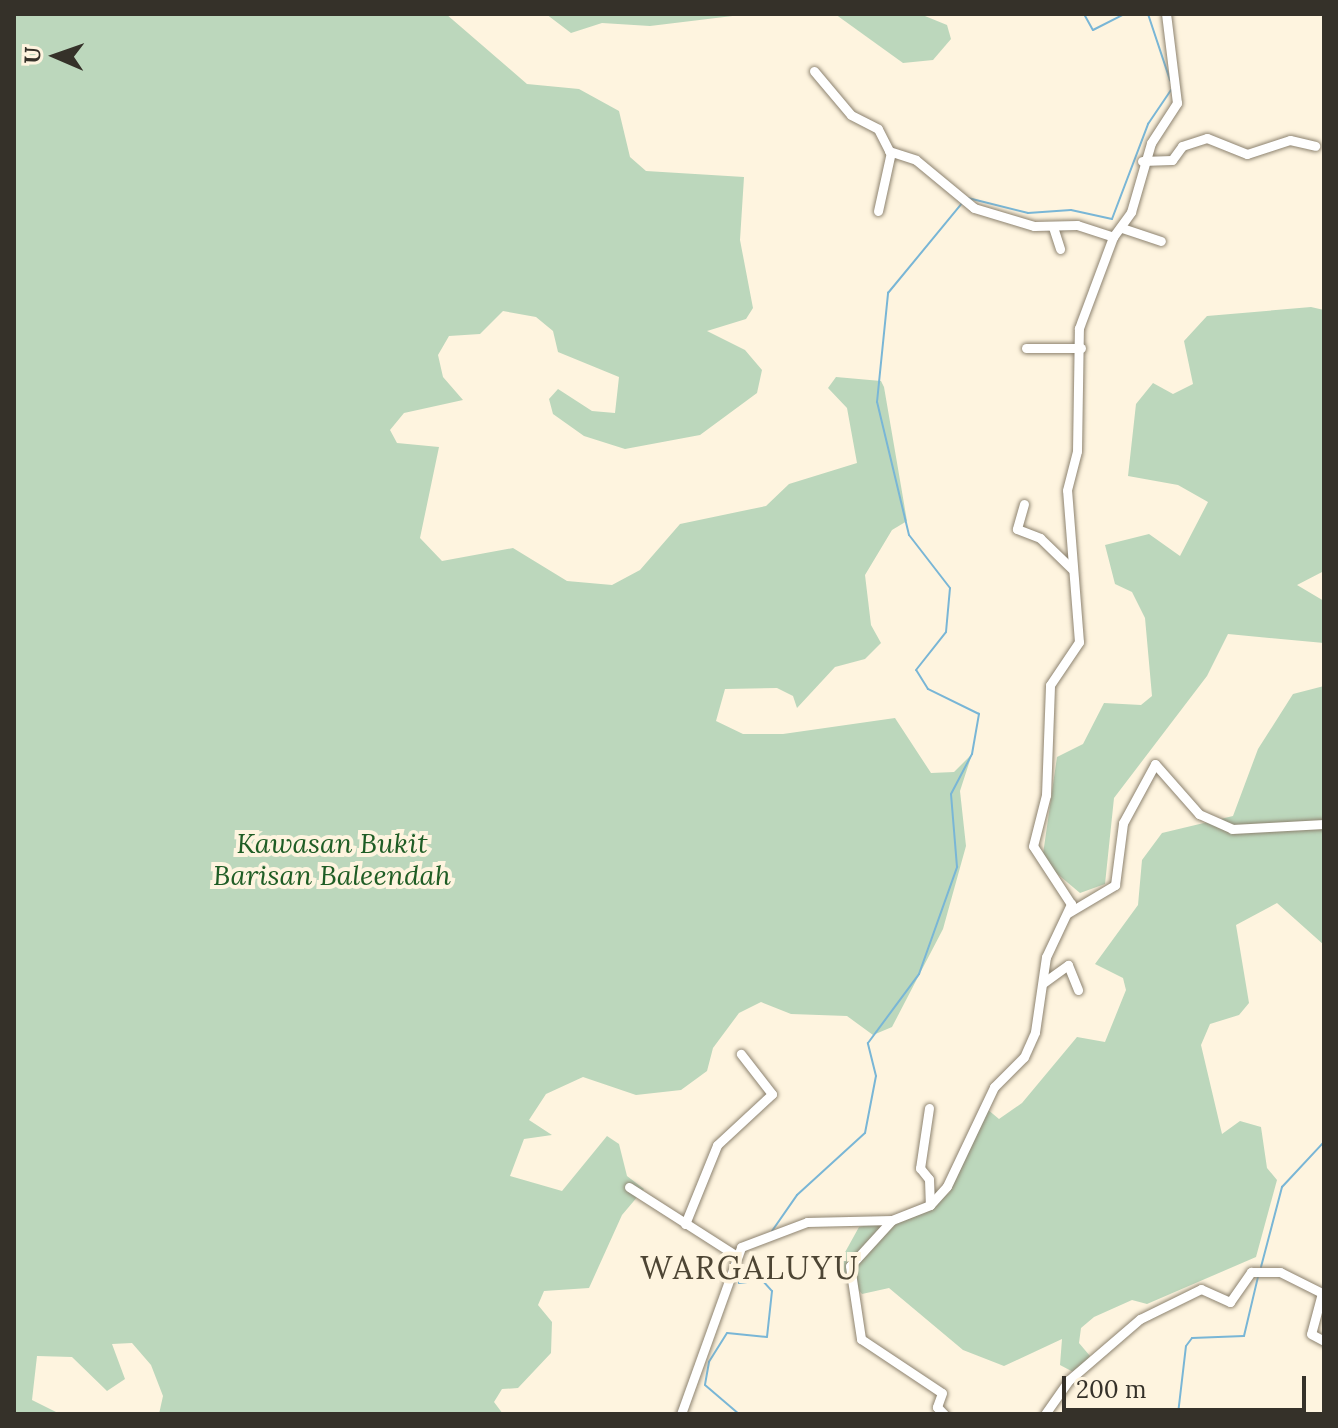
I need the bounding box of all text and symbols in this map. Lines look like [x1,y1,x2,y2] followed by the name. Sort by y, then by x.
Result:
[16,16,96,96] north arrow
[18,46,46,64] text: U
[213,826,451,892] park label: Kawasan Bukit Barisan Baleendah
[640,1249,860,1287] district label: WARGALUYU
[1066,1360,1310,1410] scale bar
[1076,1374,1146,1405] text: 200 m

